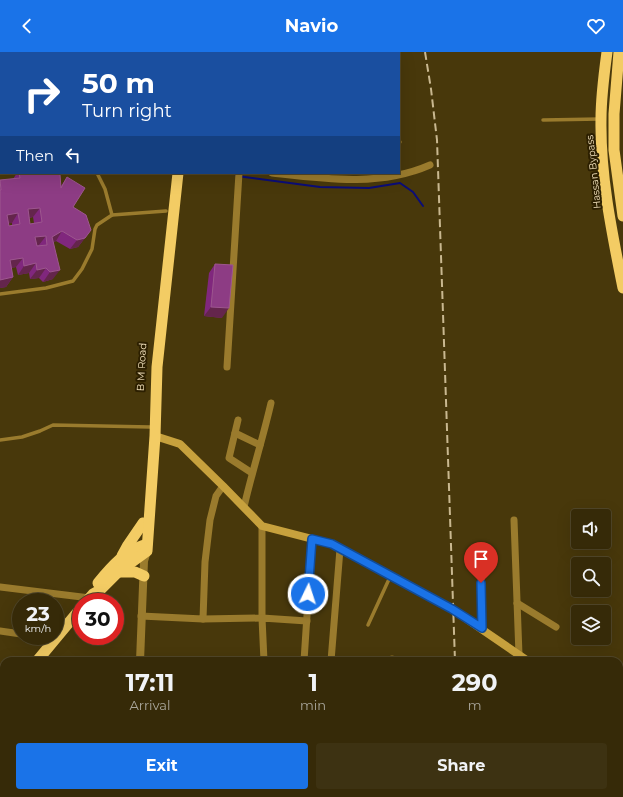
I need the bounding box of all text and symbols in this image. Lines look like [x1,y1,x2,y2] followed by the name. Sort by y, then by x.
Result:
[16,15,38,37] icon: back
[285,15,338,37] text: Navio
[585,15,607,37] icon: heart
[82,66,155,100] text: 50 m
[16,68,68,120] icon: right
[82,100,172,122] text: Turn right
[583,134,604,210] street label: Hassan Bypass
[62,144,84,166] icon: left
[16,146,54,165] text: Then
[134,342,149,392] street label: B M Road
[571,509,611,645] map controls
[571,509,611,549] button: sound
[464,542,498,583] pin
[470,548,492,570] icon: arrive
[571,557,611,597] button: search
[287,573,329,615] position arrow
[72,593,124,645] speed limit sign: 30
[26,602,50,626] text: 23
[571,605,611,645] button: layers
[25,622,51,635] text: km/h
[126,668,174,697] text: 17:11
[308,668,318,697] text: 1
[452,668,497,697] text: 290
[130,697,171,713] text: Arrival
[300,697,326,713] text: min
[468,697,481,713] text: m
[16,743,308,789] button: Exit
[316,743,607,789] button: Share

